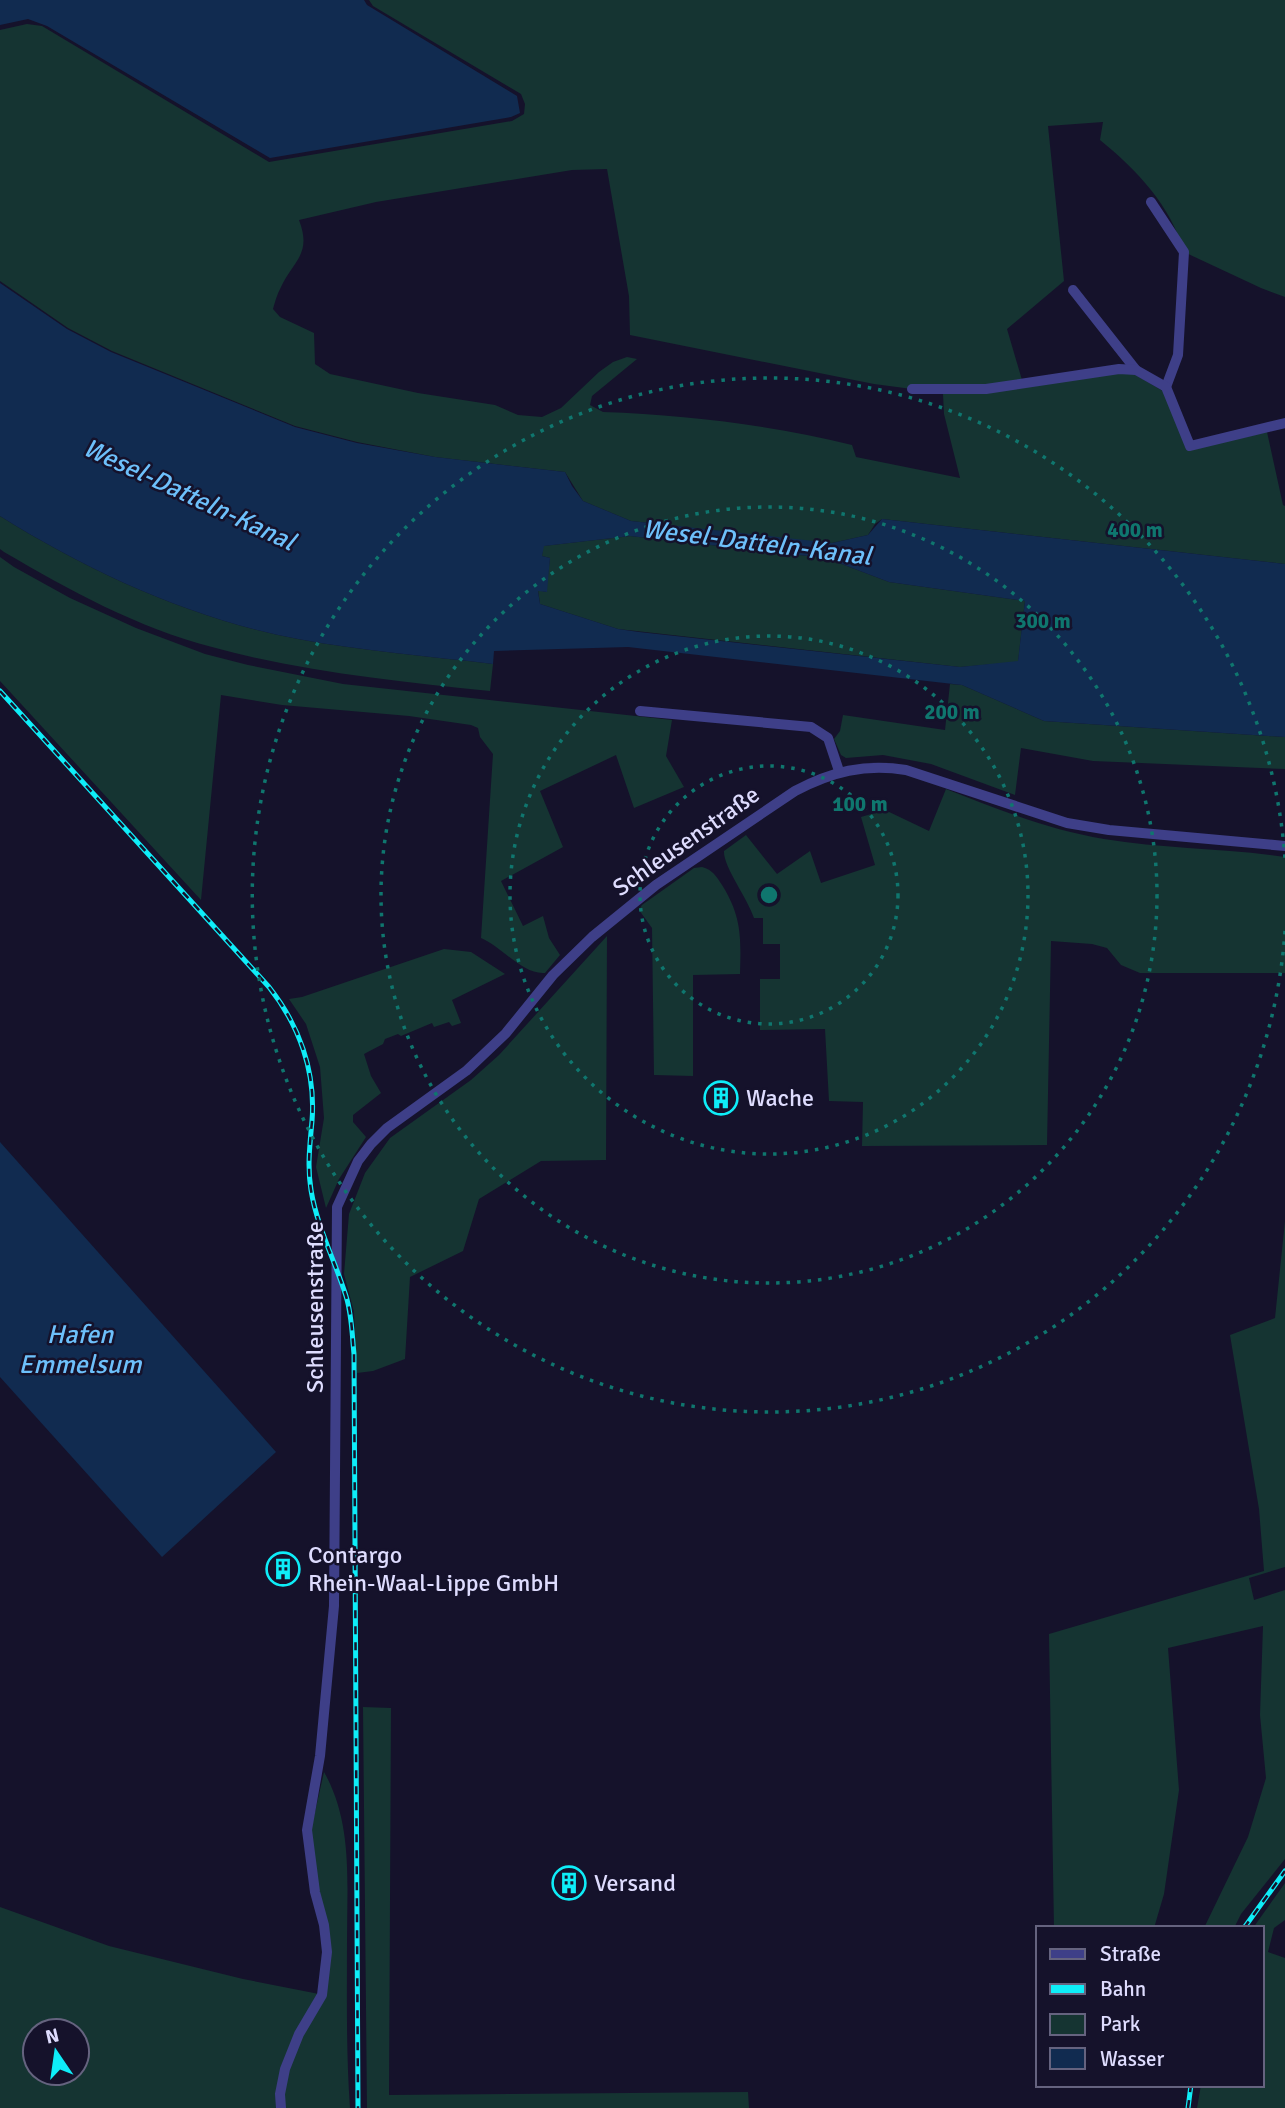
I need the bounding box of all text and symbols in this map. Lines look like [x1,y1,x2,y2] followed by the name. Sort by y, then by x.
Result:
[78,432,302,559] water label: Wesel-Datteln-Kanal
[641,513,875,573] water label: Wesel-Datteln-Kanal
[1107,517,1163,543] text: 400 m
[1015,608,1071,634] text: 300 m
[924,699,980,725] text: 200 m
[607,779,765,903] street label: Schleusenstraße
[832,791,888,817] text: 100 m
[757,883,781,907] centre of rings
[702,1079,740,1117] building icon: Wache
[746,1083,814,1113] place label: Wache
[300,1221,330,1393] street label: Schleusenstraße
[18,1319,143,1381] water label: Hafen Emmelsum
[308,1540,559,1598] place label: Contargo Rhein-Waal-Lippe GmbH
[264,1550,302,1588] building icon: Contargo Rhein-Waal-Lippe GmbH
[550,1864,588,1902] building icon: Versand
[594,1868,676,1898] place label: Versand
[1036,1926,1264,2087] legend
[1100,1941,1161,1967] text: Straße
[1100,1976,1146,2002] text: Bahn
[1100,2011,1141,2037] text: Park
[21,2017,91,2087] north arrow
[43,2023,62,2050] text: N
[1100,2046,1165,2072] text: Wasser

